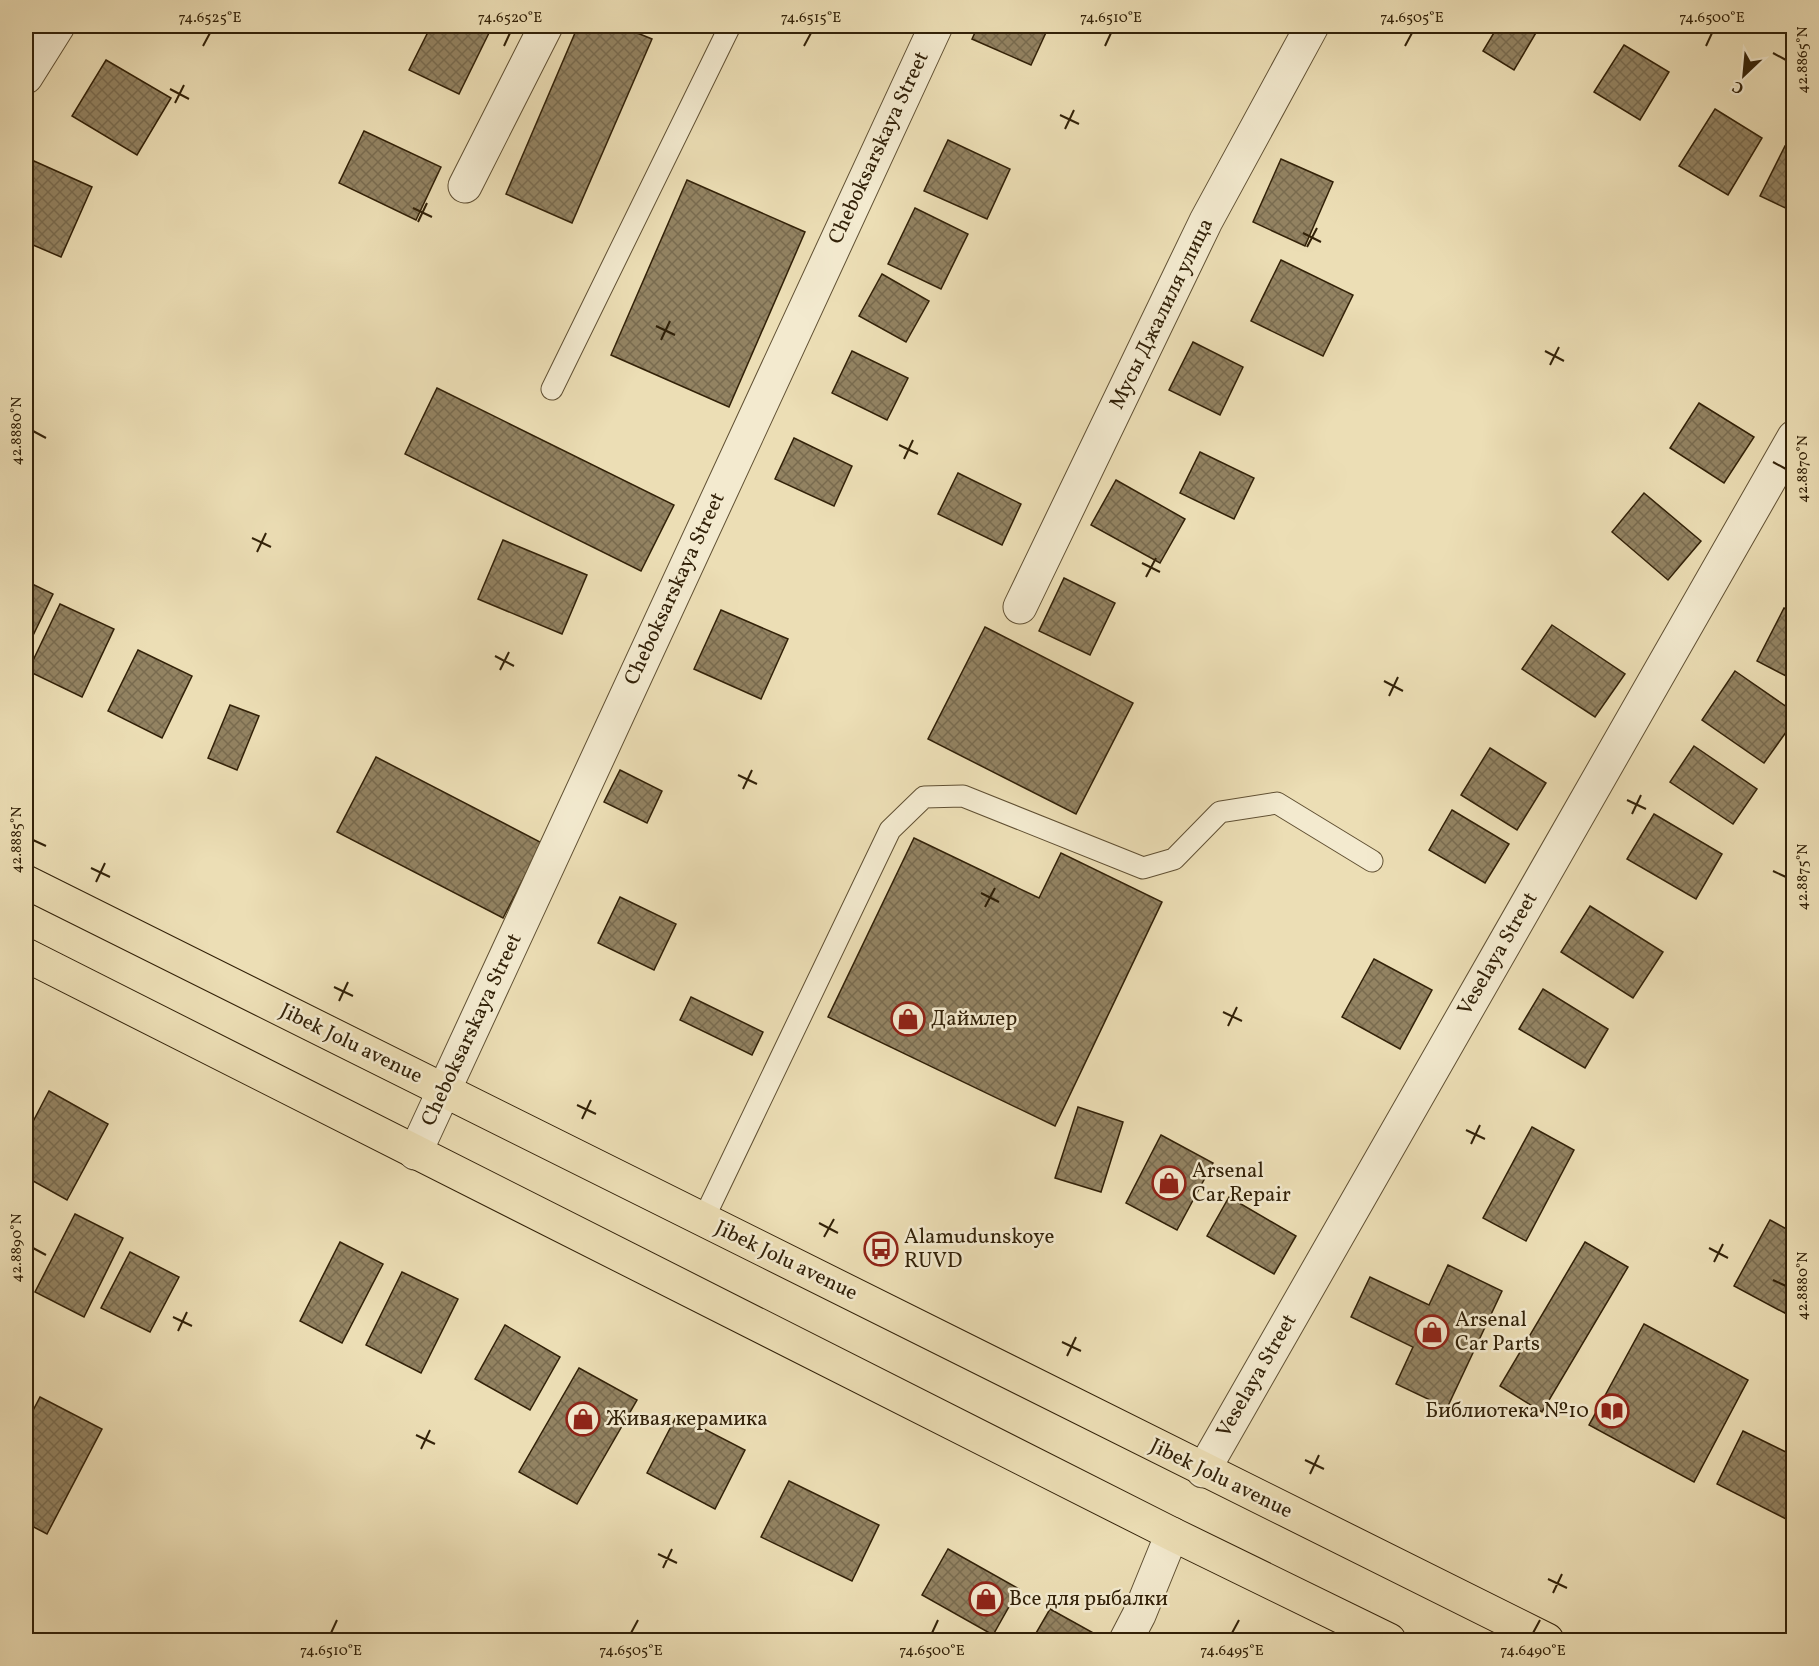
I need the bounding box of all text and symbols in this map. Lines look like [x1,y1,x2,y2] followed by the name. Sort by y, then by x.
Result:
[179,8,241,29] text: 74.6525°E
[478,8,542,29] text: 74.6520°E
[781,8,841,29] text: 74.6515°E
[1080,8,1142,29] text: 74.6510°E
[1380,8,1444,29] text: 74.6505°E
[1679,8,1745,29] text: 74.6500°E
[1793,26,1814,94] text: 42.8865°N
[1714,45,1774,105] north arrow
[822,47,936,249] street label: Cheboksarskaya Street
[1729,75,1748,99] text: С
[1103,214,1221,414] street label: Мусы Джалиля улица
[7,397,28,465] text: 42.8880°N
[1793,435,1814,503] text: 42.8870°N
[618,488,732,690] street label: Cheboksarskaya Street
[7,806,28,874] text: 42.8885°N
[1793,843,1814,911] text: 42.8875°N
[1451,887,1545,1021] street label: Veselaya Street
[415,929,529,1131] street label: Cheboksarskaya Street
[275,997,427,1091] street label: Jibek Jolu avenue
[890,1001,926,1037] shop icon: Даймлер
[931,1005,1017,1034] place label: Даймлер
[1192,1157,1291,1210] place label: Arsenal Car Repair
[1151,1165,1187,1201] shop icon: Arsenal Car Repair
[7,1213,28,1283] text: 42.8890°N
[710,1214,862,1308] street label: Jibek Jolu avenue
[904,1223,1054,1276] place label: Alamudunskoye RUVD
[863,1231,899,1267] bus stop icon: Alamudunskoye RUVD
[1793,1252,1814,1320] text: 42.8880°N
[1455,1306,1540,1359] place label: Arsenal Car Parts
[1210,1309,1304,1443] street label: Veselaya Street
[1414,1314,1450,1350] shop icon: Arsenal Car Parts
[1594,1393,1630,1429] library icon: Библиотека №10
[1425,1397,1589,1426] place label: Библиотека №10
[565,1401,601,1437] shop icon: Живая керамика
[606,1405,768,1434] place label: Живая керамика
[1145,1432,1297,1526] street label: Jibek Jolu avenue
[968,1581,1004,1617] shop icon: Все для рыбалки
[1009,1585,1168,1614] place label: Все для рыбалки
[300,1641,362,1662] text: 74.6510°E
[599,1641,663,1662] text: 74.6505°E
[899,1641,965,1662] text: 74.6500°E
[1200,1641,1264,1662] text: 74.6495°E
[1500,1641,1566,1662] text: 74.6490°E

